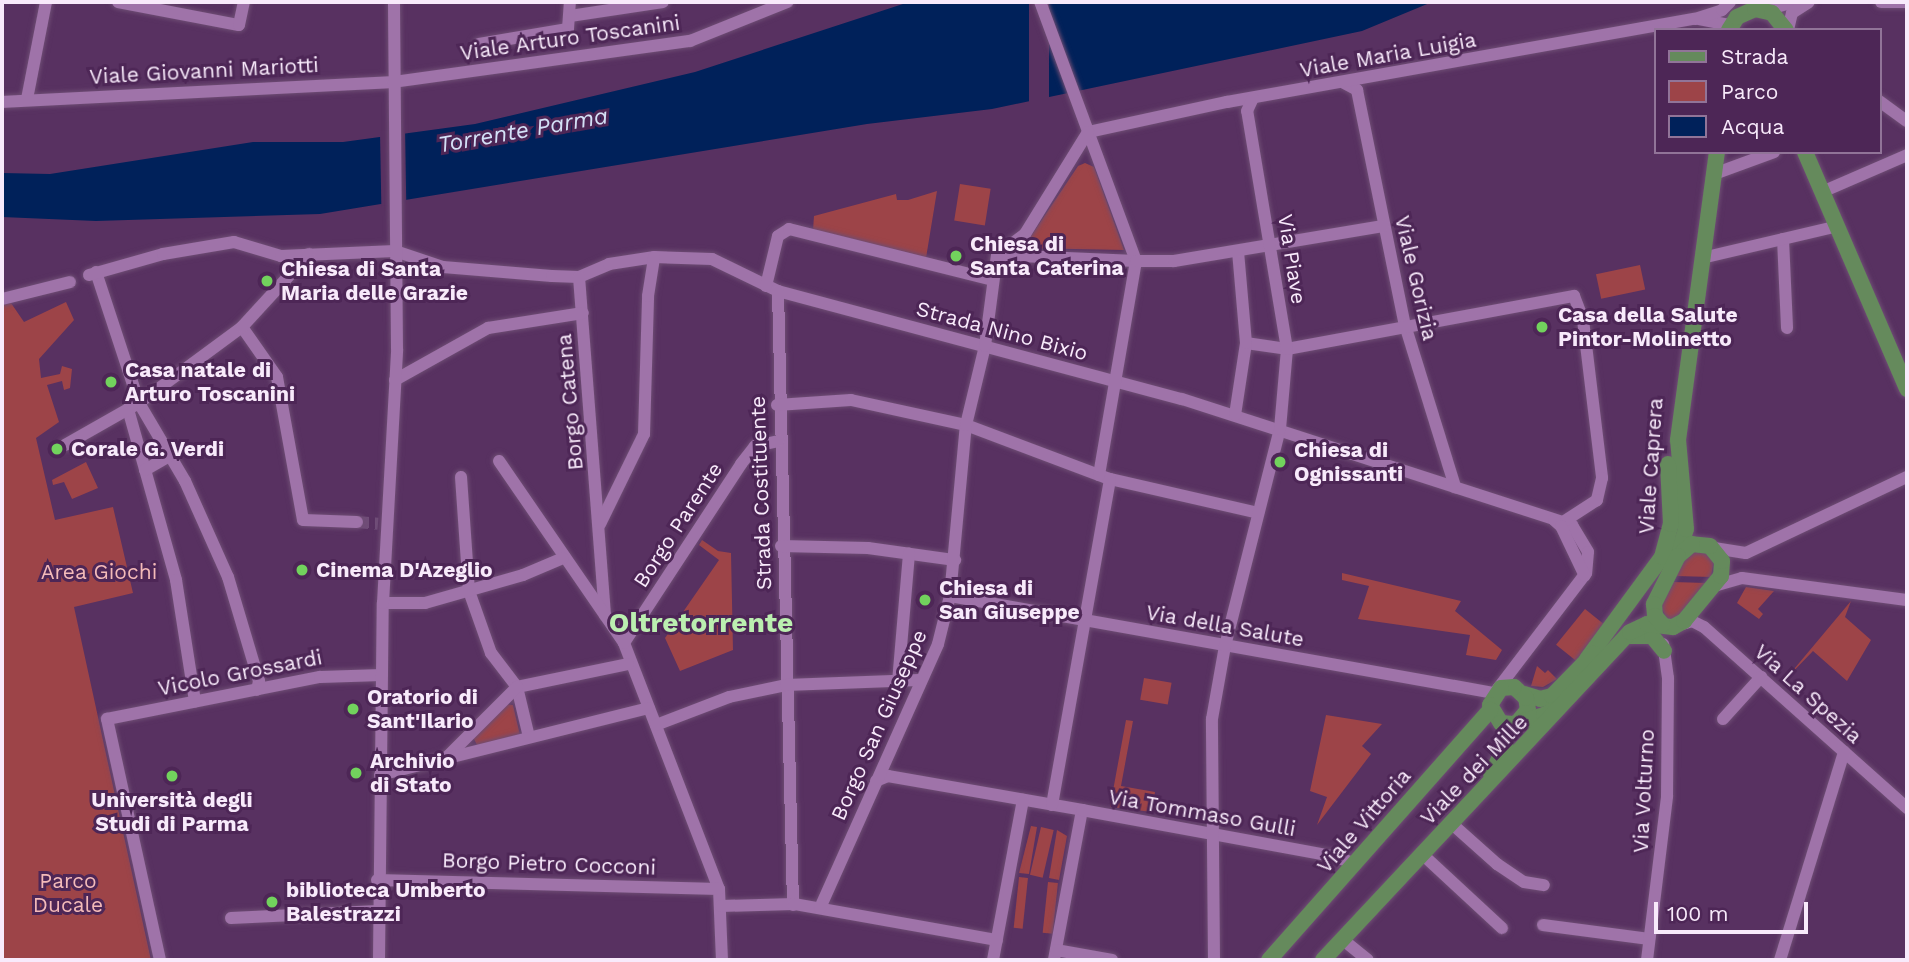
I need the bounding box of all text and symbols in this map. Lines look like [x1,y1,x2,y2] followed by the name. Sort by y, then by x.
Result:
[458,10,682,66] street label: Viale Arturo Toscanini
[1298,27,1478,83] street label: Viale Maria Luigia
[1654,28,1881,154] legend
[1721,44,1788,69] text: Strada
[89,52,319,90] street label: Viale Giovanni Mariotti
[1721,79,1778,104] text: Parco
[436,102,610,160] water label: Torrente Parma
[1721,114,1784,139] text: Acqua
[1272,212,1312,306] street label: Via Piave
[1389,213,1443,343] street label: Viale Gorizia
[970,231,1124,281] place label: Chiesa di Santa Caterina
[948,248,964,264] marker: Chiesa di Santa Caterina
[281,256,468,306] place label: Chiesa di Santa Maria delle Grazie
[259,273,275,289] marker: Chiesa di Santa Maria delle Grazie
[913,296,1091,366] street label: Strada Nino Bixio
[1558,302,1738,352] place label: Casa della Salute Pintor-Molinetto
[1532,317,1552,337] marker: Casa della Salute Pintor-Molinetto
[551,333,589,471] street label: Borgo Catena
[125,357,295,407] place label: Casa natale di Arturo Toscanini
[103,374,119,390] marker: Casa natale di Arturo Toscanini
[745,395,777,591] street label: Strada Costituente
[1634,397,1668,535] street label: Viale Caprera
[71,436,225,462] place label: Corale G. Verdi
[1294,437,1403,487] place label: Chiesa di Ognissanti
[49,441,65,457] marker: Corale G. Verdi
[1272,454,1288,470] marker: Chiesa di Ognissanti
[628,458,728,592] street label: Borgo Parente
[316,557,493,583] place label: Cinema D'Azeglio
[41,559,157,585] park label: Area Giochi
[294,562,310,578] marker: Cinema D'Azeglio
[939,575,1080,625] place label: Chiesa di San Giuseppe
[917,592,933,608] marker: Chiesa di San Giuseppe
[1144,600,1306,652] street label: Via della Salute
[609,606,793,640] district label: Oltretorrente
[826,626,932,824] street label: Borgo San Giuseppe
[1749,639,1867,749] street label: Via La Spezia
[156,645,324,701] street label: Vicolo Grossardi
[367,684,478,734] place label: Oratorio di Sant'Ilario
[345,701,361,717] marker: Oratorio di Sant'Ilario
[1415,710,1533,830] street label: Viale dei Mille
[1628,728,1660,854] street label: Via Volturno
[370,748,455,798] place label: Archivio di Stato
[1312,763,1416,879] street label: Viale Vittoria
[348,765,364,781] marker: Archivio di Stato
[164,768,180,784] marker: Università degli Studi di Parma
[1106,784,1298,842] street label: Via Tommaso Gulli
[91,787,253,837] place label: Università degli Studi di Parma
[442,848,656,880] street label: Borgo Pietro Cocconi
[33,868,103,918] park label: Parco Ducale
[286,877,486,927] place label: biblioteca Umberto Balestrazzi
[1657,888,1811,932] scale bar
[264,894,280,910] marker: biblioteca Umberto Balestrazzi
[1667,901,1729,926] text: 100 m

